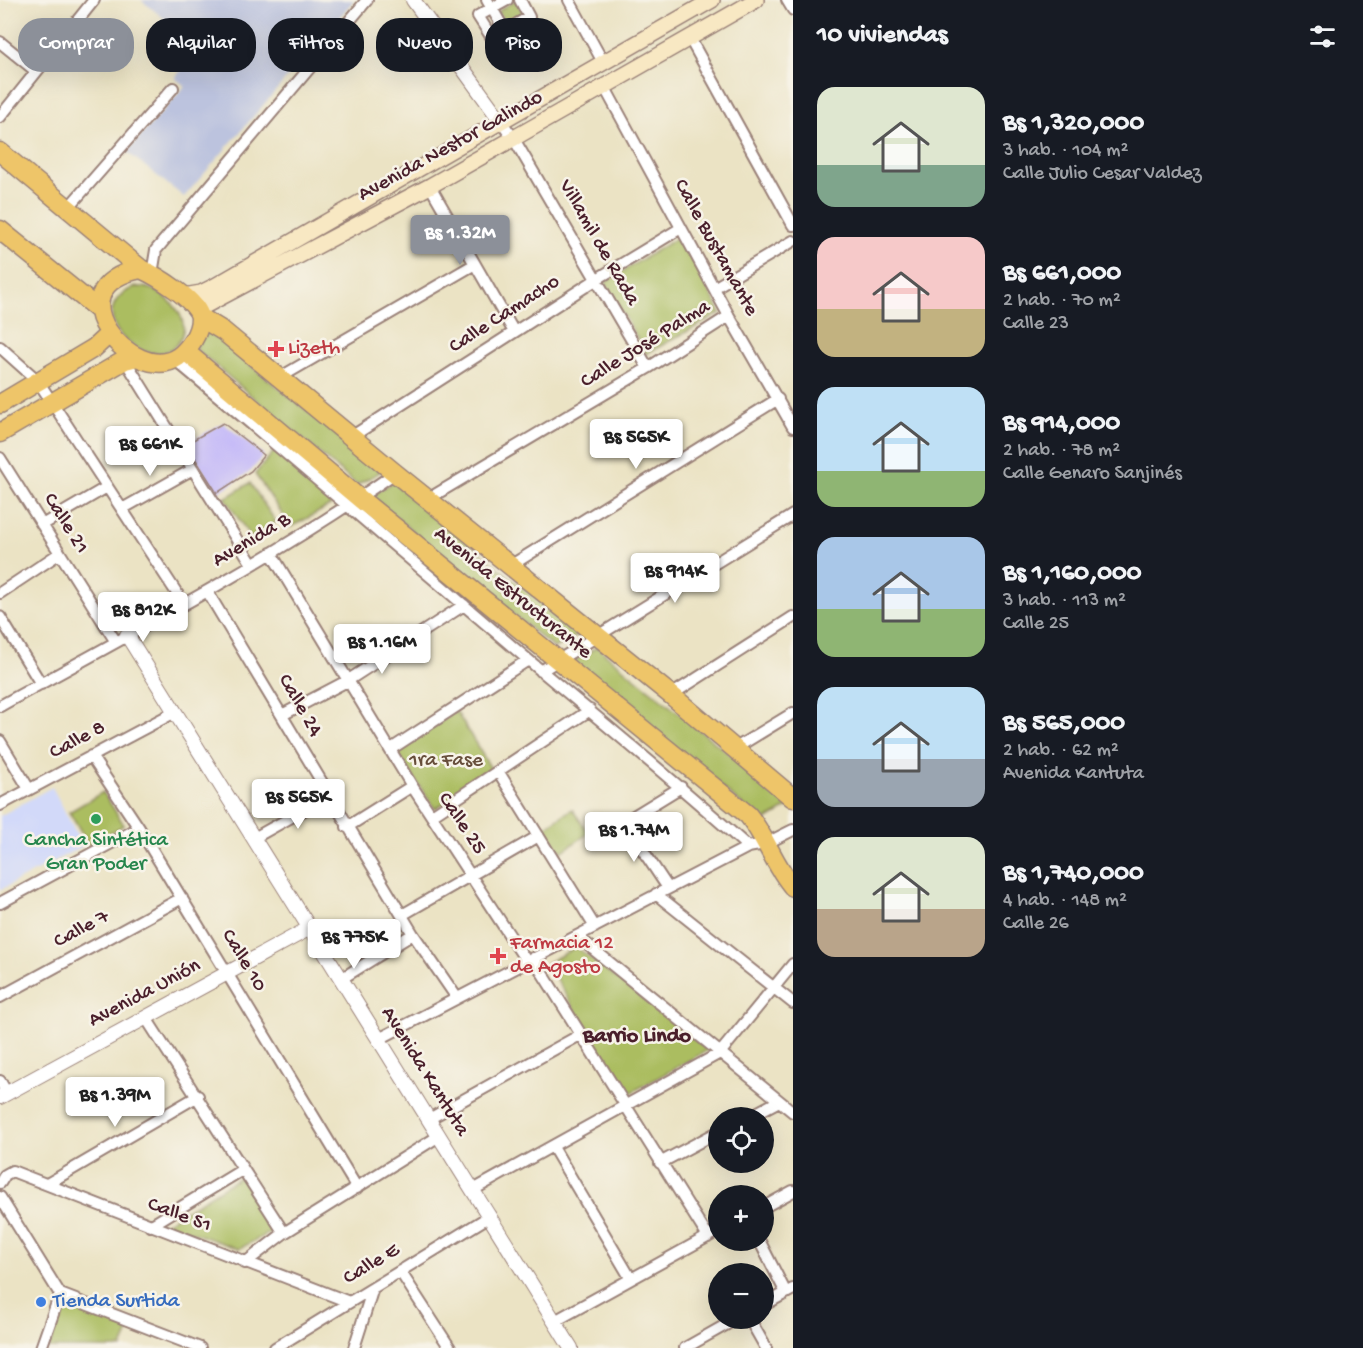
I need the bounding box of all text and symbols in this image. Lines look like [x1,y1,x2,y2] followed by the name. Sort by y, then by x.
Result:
[18,18,134,72] chip: Comprar
[146,18,256,72] chip: Alquilar
[268,18,364,72] chip: Filtros
[376,18,473,72] chip: Nuevo
[485,18,562,72] chip: Piso
[1306,20,1339,53] icon: filters
[817,21,948,52] text: 10 viviendas
[354,86,548,208] street label: Avenida Nestor Galindo
[1003,109,1144,140] text: Bs 1,320,000
[865,111,937,183] icon: home
[1003,140,1128,163] text: 3 hab. · 104 m²
[1003,163,1202,186] text: Calle Julio Cesar Valdez
[551,175,645,311] street label: Villamil de Rada
[667,175,763,322] street label: Calle Bustamante
[398,215,522,266] pin: Bs 1.32M
[425,223,495,246] text: Bs 1.32M
[1003,259,1121,290] text: Bs 661,000
[865,261,937,333] icon: home
[445,270,565,360] street label: Calle Camacho
[1003,290,1121,313] text: 2 hab. · 70 m²
[577,294,717,395] street label: Calle José Palma
[1003,313,1069,336] text: Calle 23
[288,337,340,362] place label: Lizeth
[269,342,283,356] marker: Lizeth
[1003,409,1120,440] text: Bs 914,000
[865,411,937,483] icon: home
[581,419,691,470] pin: Bs 565K
[95,426,205,477] pin: Bs 661K
[604,427,668,450] text: Bs 565K
[119,434,181,457] text: Bs 661K
[1003,440,1120,463] text: 2 hab. · 78 m²
[1003,463,1182,486] text: Calle Genaro Sanjinés
[37,489,93,559] street label: Calle 21
[208,507,297,574] street label: Avenida B
[428,522,597,666] street label: Avenida Estructurante
[620,553,730,604] pin: Bs 914K
[1003,559,1142,590] text: Bs 1,160,000
[645,561,705,584] text: Bs 914K
[865,561,937,633] icon: home
[1003,590,1126,613] text: 3 hab. · 113 m²
[88,592,198,643] pin: Bs 812K
[112,600,174,623] text: Bs 812K
[1003,613,1069,636] text: Calle 25
[320,624,444,675] pin: Bs 1.16M
[348,632,416,655] text: Bs 1.16M
[271,670,327,742] street label: Calle 24
[1003,709,1125,740] text: Bs 565,000
[865,711,937,783] icon: home
[46,716,110,766] street label: Calle 8
[1003,740,1119,763] text: 2 hab. · 62 m²
[408,749,484,774] park label: 1ra Fase
[1003,763,1144,786] text: Avenida Kantuta
[243,779,353,830] pin: Bs 565K
[266,787,330,810] text: Bs 565K
[431,788,491,860] street label: Calle 25
[89,812,103,826] marker: Cancha Sintética Gran Poder
[572,812,696,863] pin: Bs 1.74M
[599,820,669,843] text: Bs 1.74M
[24,829,169,878] place label: Cancha Sintética Gran Poder
[1003,859,1144,890] text: Bs 1,740,000
[865,861,937,933] icon: home
[1003,890,1127,913] text: 4 hab. · 148 m²
[50,905,115,955] street label: Calle 7
[1003,913,1069,936] text: Calle 26
[299,919,409,970] pin: Bs 775K
[215,925,271,997] street label: Calle 10
[322,927,386,950] text: Bs 775K
[509,932,614,981] place label: Farmacia 12 de Agosto
[491,949,505,963] marker: Farmacia 12 de Agosto
[85,954,205,1034] street label: Avenida Unión
[374,1003,474,1142] street label: Avenida Kantuta
[582,1024,692,1050] district label: Barrio Lindo
[53,1077,177,1128] pin: Bs 1.39M
[80,1085,150,1108] text: Bs 1.39M
[708,1107,774,1329] map controls
[708,1107,774,1173] button: locate
[708,1185,774,1251] button: +
[144,1192,214,1240] street label: Calle S1
[339,1238,405,1291] street label: Calle E
[708,1263,774,1329] button: −
[52,1290,181,1315] place label: Tienda Surtida
[34,1295,48,1309] marker: Tienda Surtida

